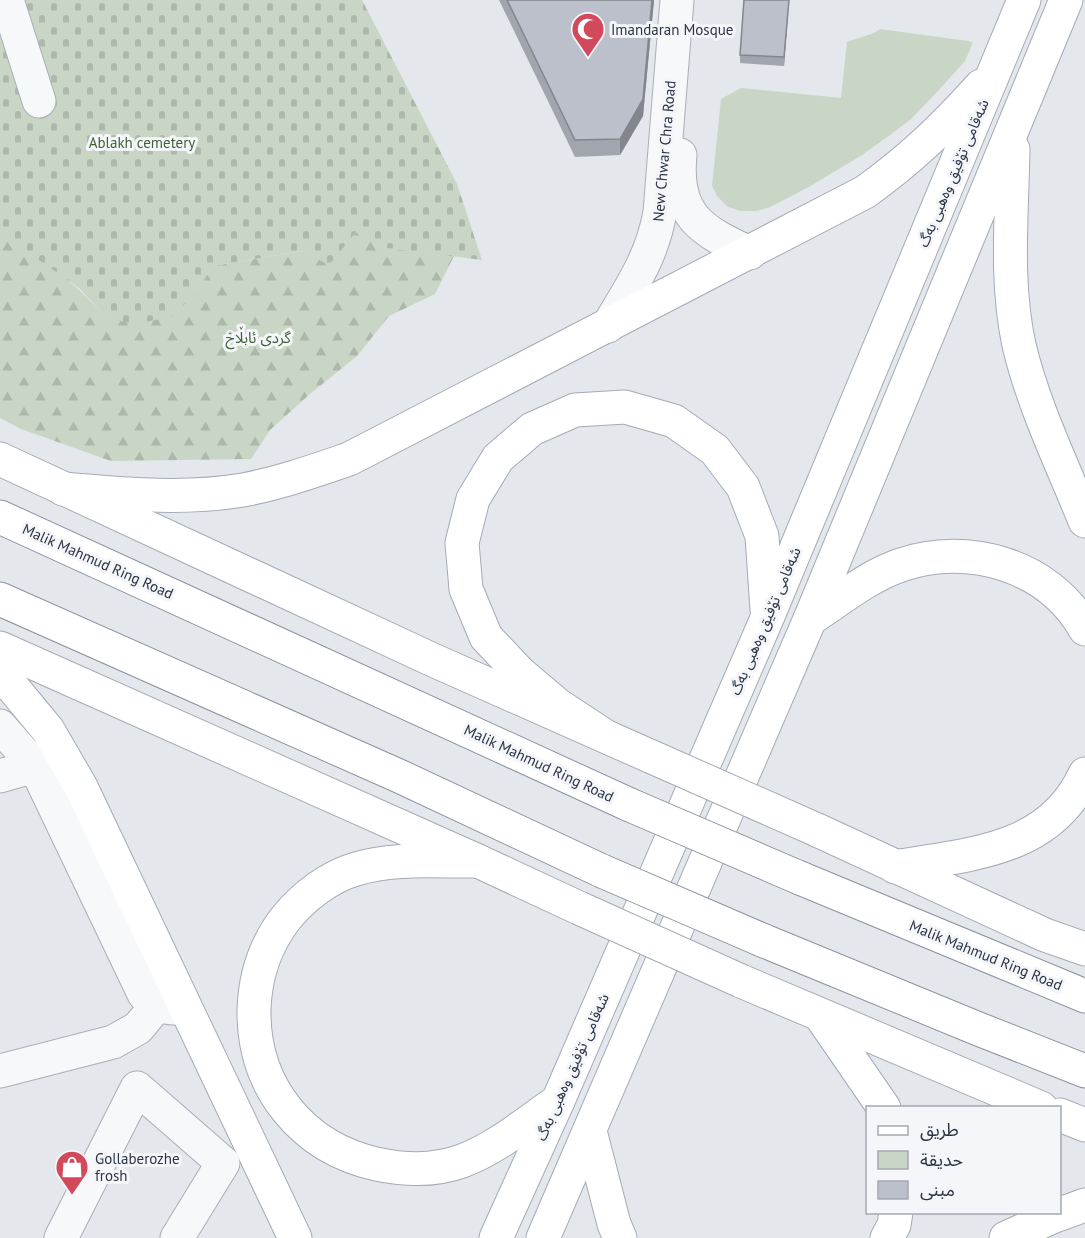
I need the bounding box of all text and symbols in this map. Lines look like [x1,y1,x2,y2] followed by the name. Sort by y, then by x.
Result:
[570,11,606,58] mosque icon: Imandaran Mosque
[611,20,733,39] place label: Imandaran Mosque
[648,80,680,222] street label: New Chwar Chra Road
[913,96,994,250] street label: شەقامی تۆفیق وەهبی بەگ
[89,133,195,152] park label: Ablakh cemetery
[225,326,291,350] park label: گردی ئابڵاخ
[20,519,176,603] street label: Malik Mahmud Ring Road
[725,544,806,698] street label: شەقامی تۆفیق وەهبی بەگ
[461,720,617,806] street label: Malik Mahmud Ring Road
[907,916,1065,994] street label: Malik Mahmud Ring Road
[531,990,614,1144] street label: شەقامی تۆفیق وەهبی بەگ
[866,1106,1061,1214] legend
[920,1118,959,1141] text: طريق
[920,1148,963,1171] text: حديقة
[54,1149,90,1196] shop icon: Gollaberozhe frosh
[95,1149,180,1185] place label: Gollaberozhe frosh
[920,1178,955,1201] text: مبنى

